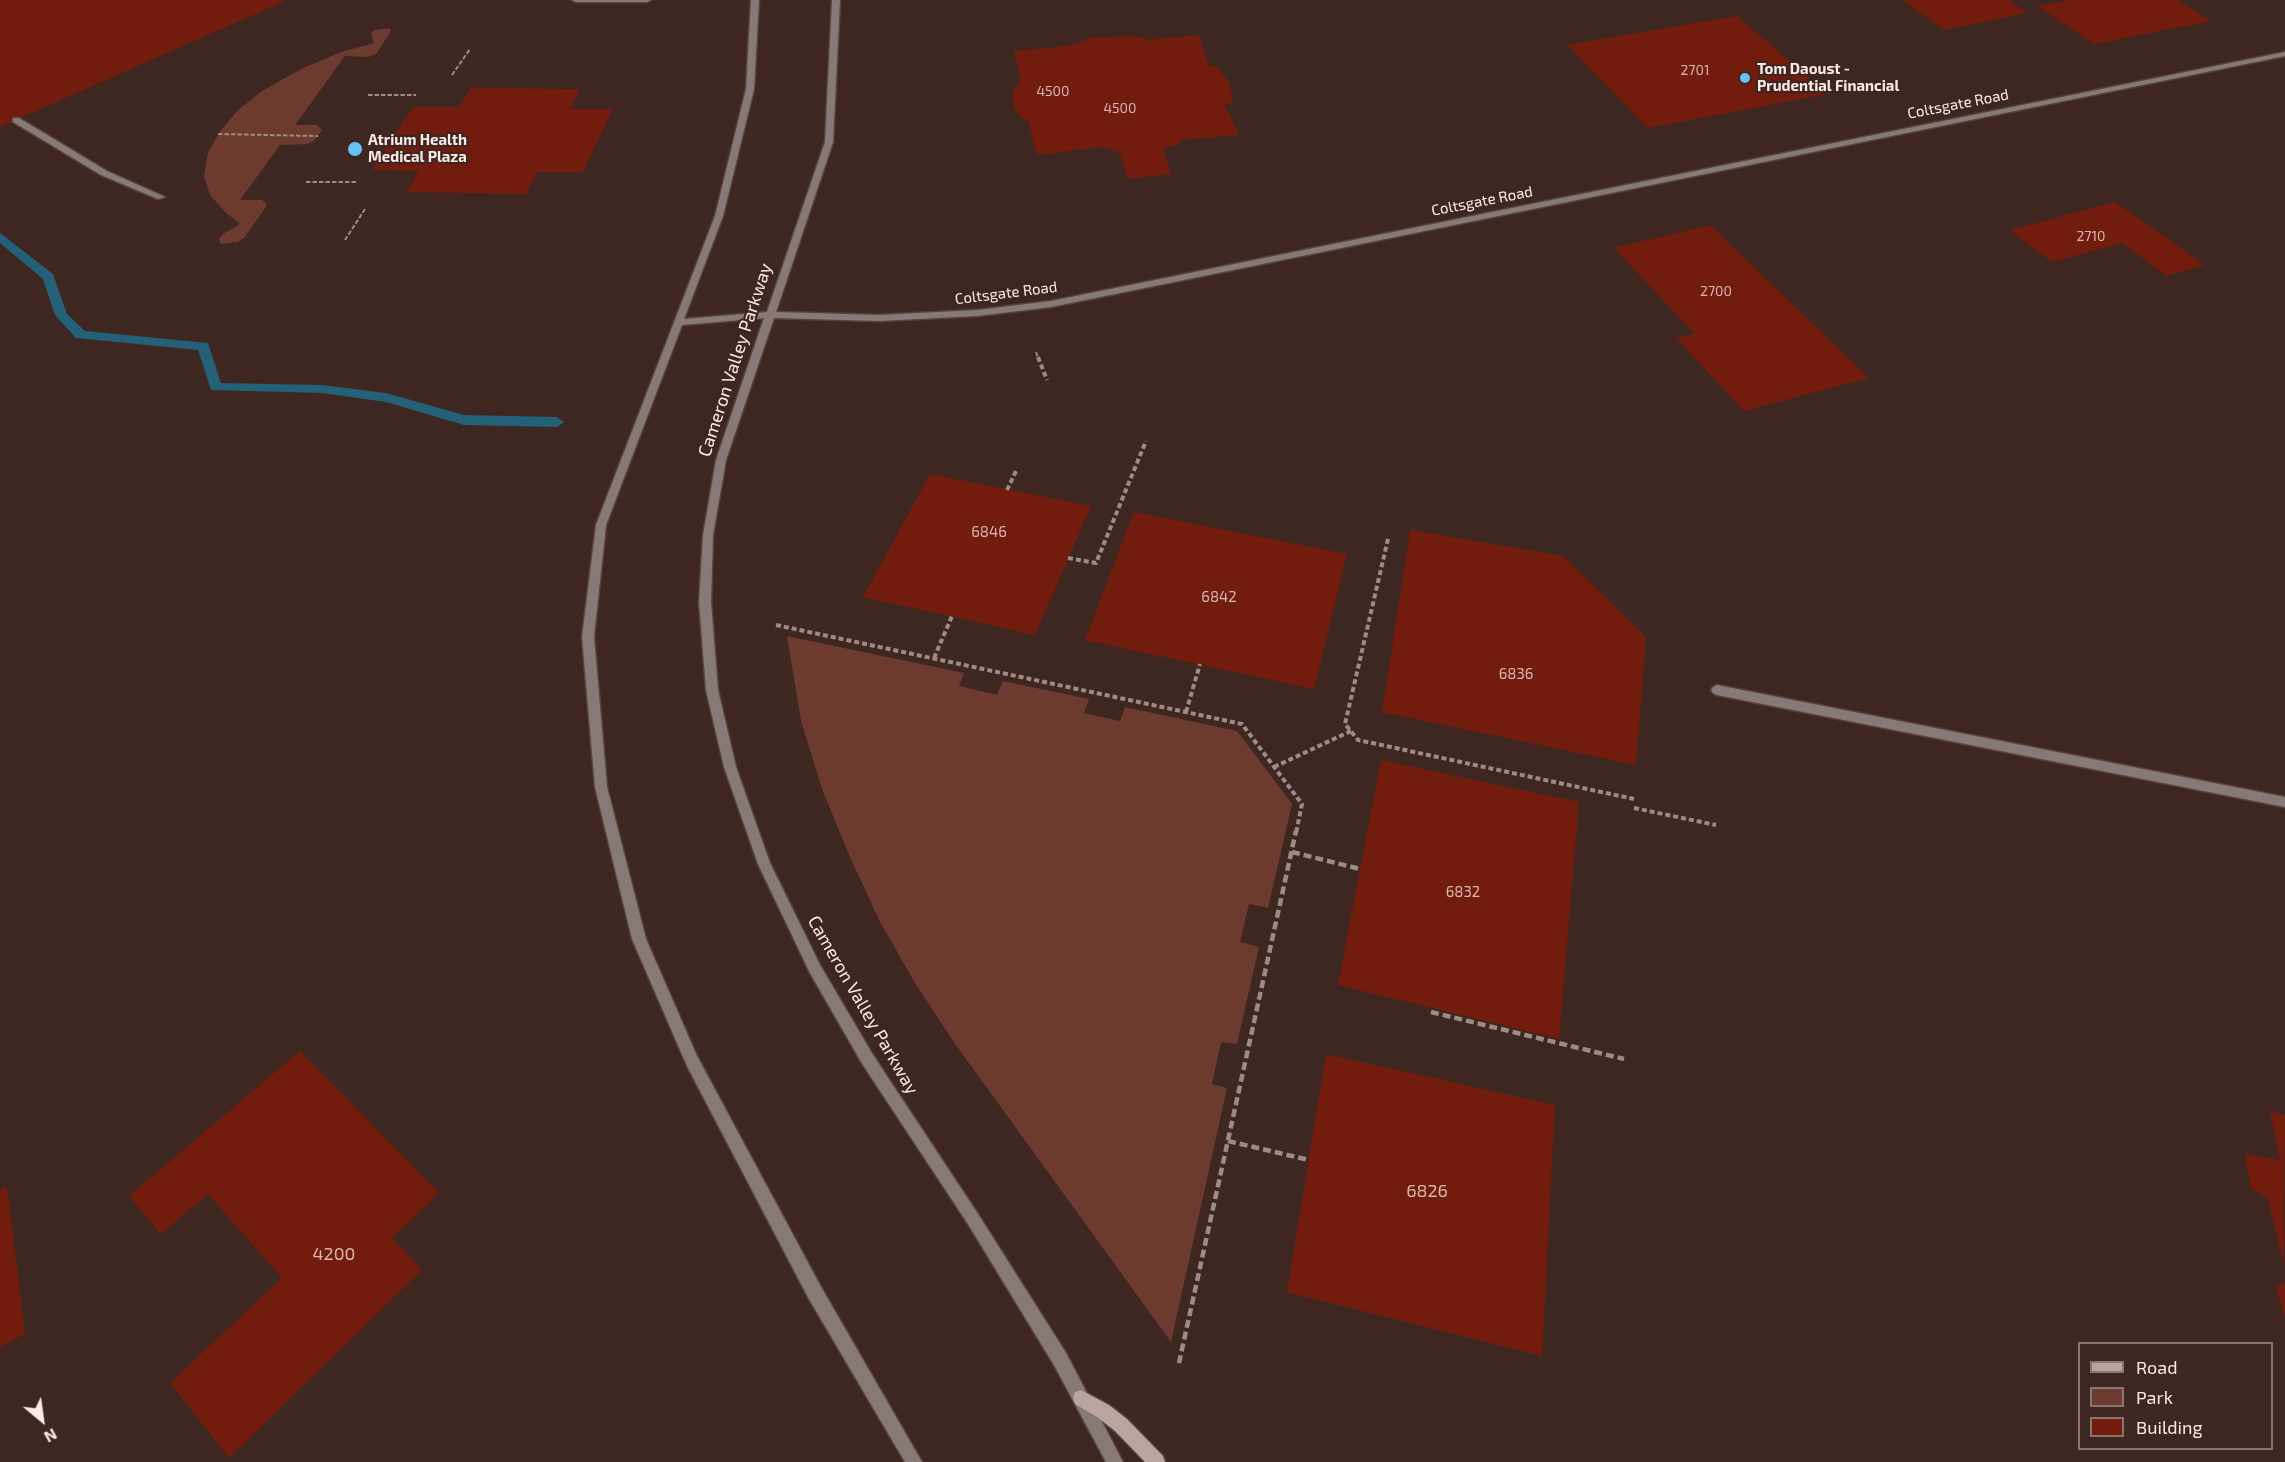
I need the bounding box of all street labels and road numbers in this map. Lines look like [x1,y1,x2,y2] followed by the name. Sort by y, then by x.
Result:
[1906,85,2010,123] street label: Coltsgate Road
[1430,182,1534,220] street label: Coltsgate Road
[693,260,777,460] street label: Cameron Valley Parkway
[954,278,1058,308] street label: Coltsgate Road
[803,912,923,1098] street label: Cameron Valley Parkway

